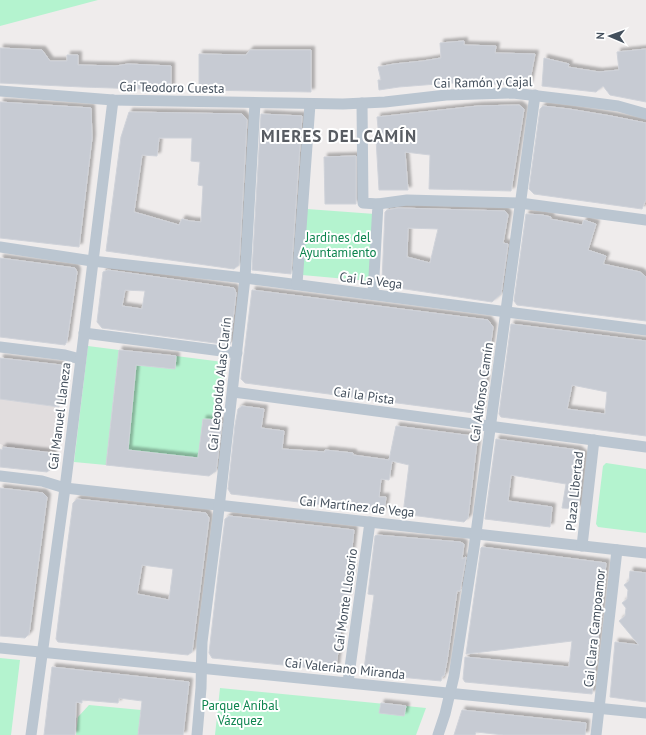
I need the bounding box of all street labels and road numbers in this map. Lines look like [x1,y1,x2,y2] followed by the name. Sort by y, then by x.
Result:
[433,73,533,92] street label: Cai Ramón y Cajal
[119,78,225,97] street label: Cai Teodoro Cuesta
[339,268,403,293] street label: Cai La Vega
[204,316,235,452] street label: Cai Leopoldo Alas Clarín
[466,341,497,443] street label: Cai Alfonso Camín
[44,361,75,471] street label: Cai Manuel Llaneza
[332,383,396,408] street label: Cai la Pista
[562,451,587,532] street label: Plaza Libertad
[299,492,415,521] street label: Cai Martínez de Vega
[330,547,361,653] street label: Cai Monte Llosorio
[580,567,609,688] street label: Cai Clara Campoamor
[284,654,406,683] street label: Cai Valeriano Miranda

